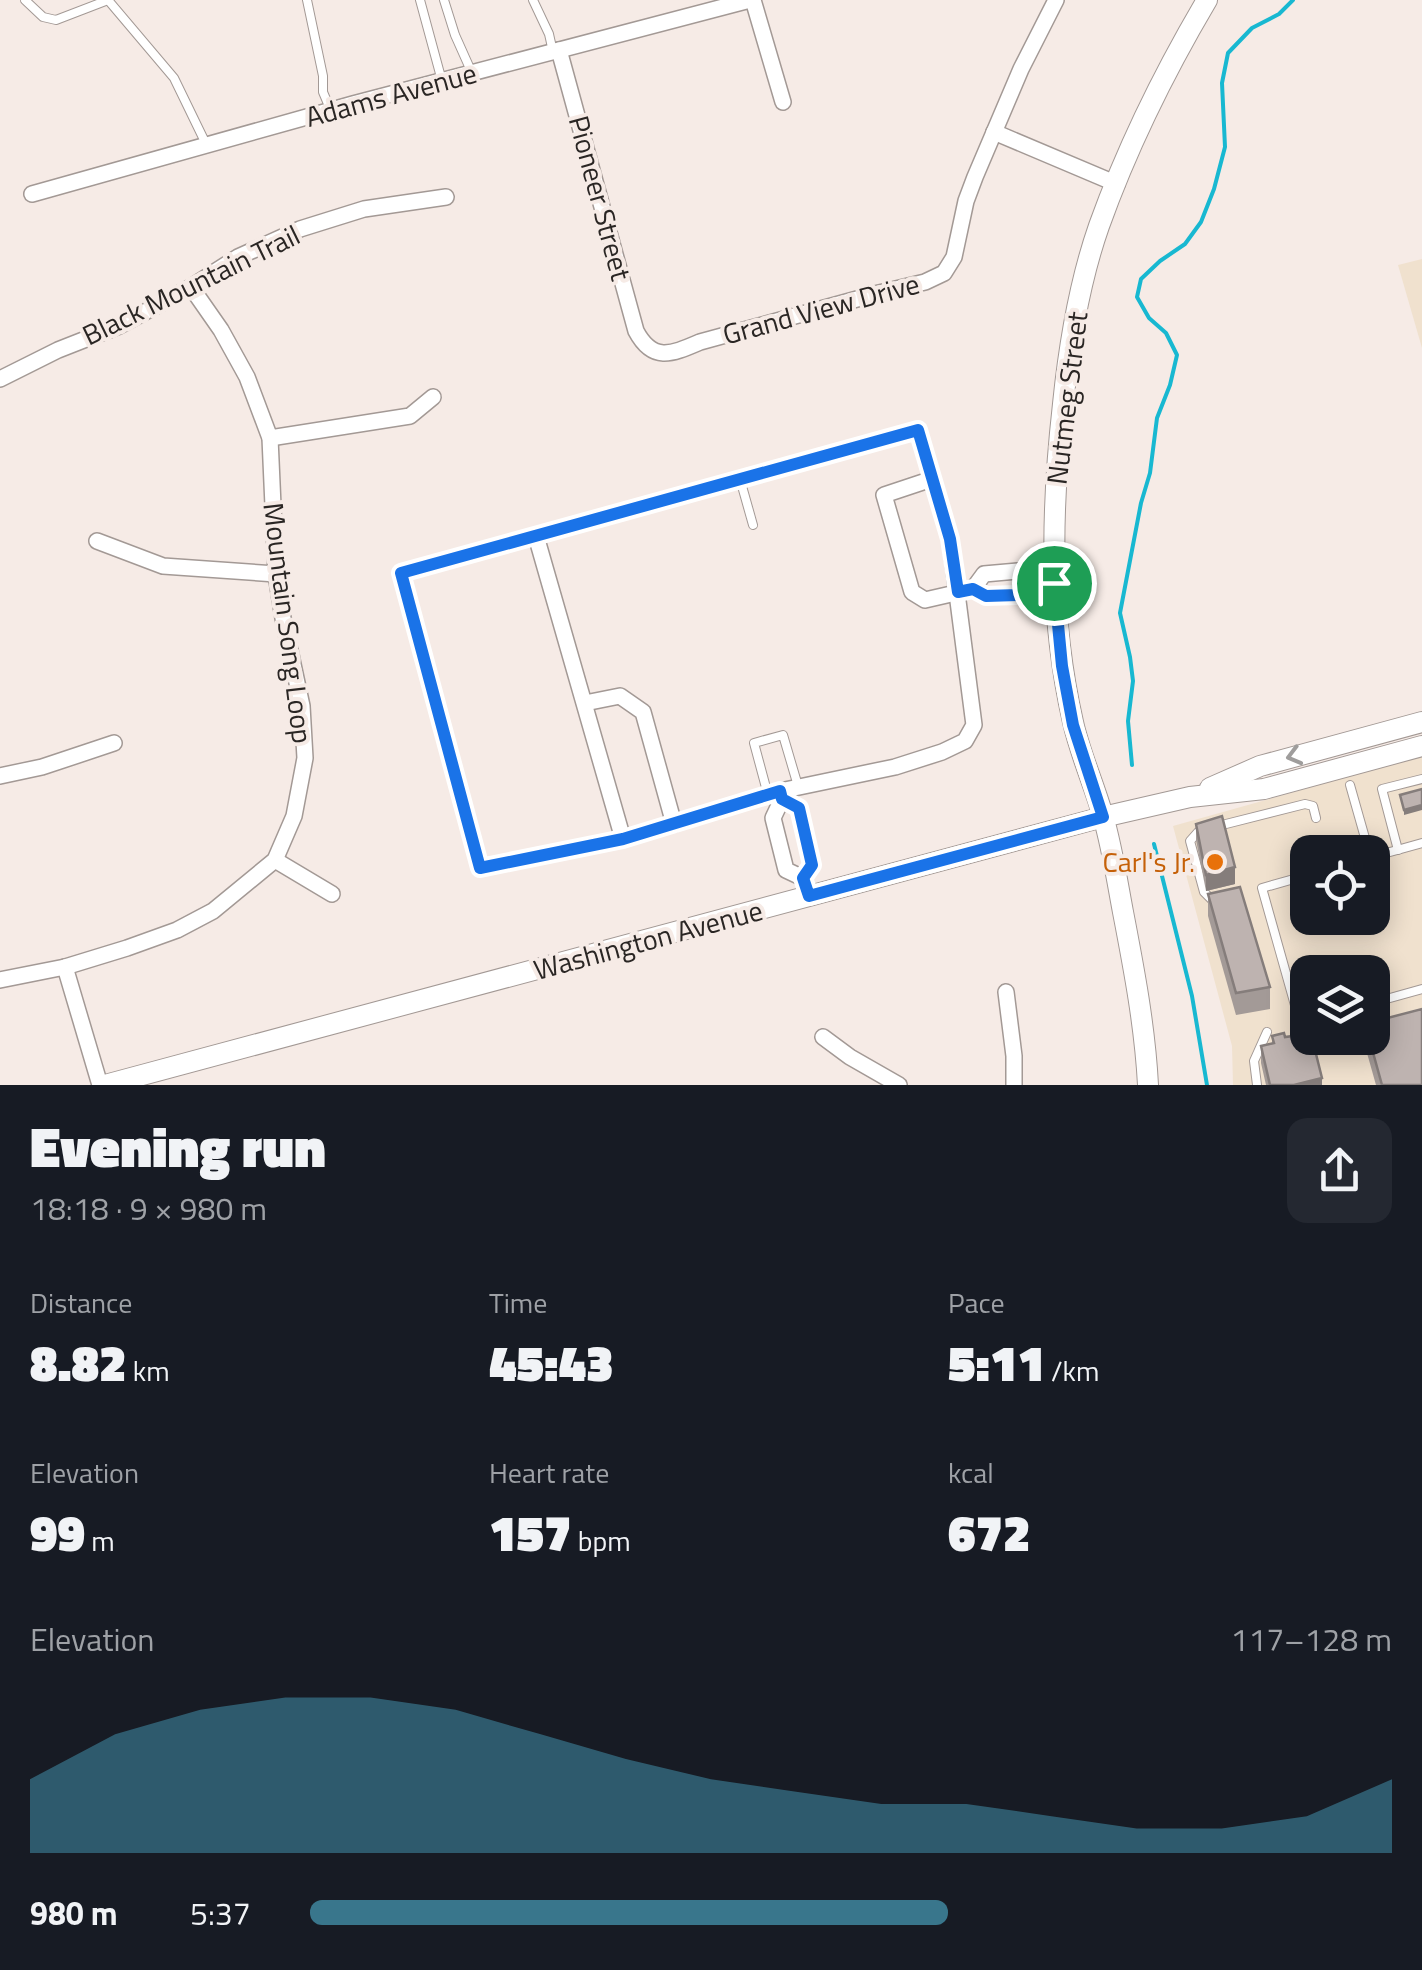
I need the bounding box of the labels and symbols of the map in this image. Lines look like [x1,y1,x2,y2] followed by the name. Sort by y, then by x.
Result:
[301,51,481,138] street label: Adams Avenue
[558,111,643,285] street label: Pioneer Street
[75,213,307,356] street label: Black Mountain Trail
[718,262,924,355] street label: Grand View Drive
[1035,309,1098,487] street label: Nutmeg Street
[252,500,325,746] street label: Mountain Song Loop
[1012,541,1097,626] pin
[1286,745,1303,766] one-way arrow
[1102,840,1195,883] place label: Carl's Jr.
[1204,851,1226,873] marker: Carl's Jr.
[529,888,767,991] street label: Washington Avenue

